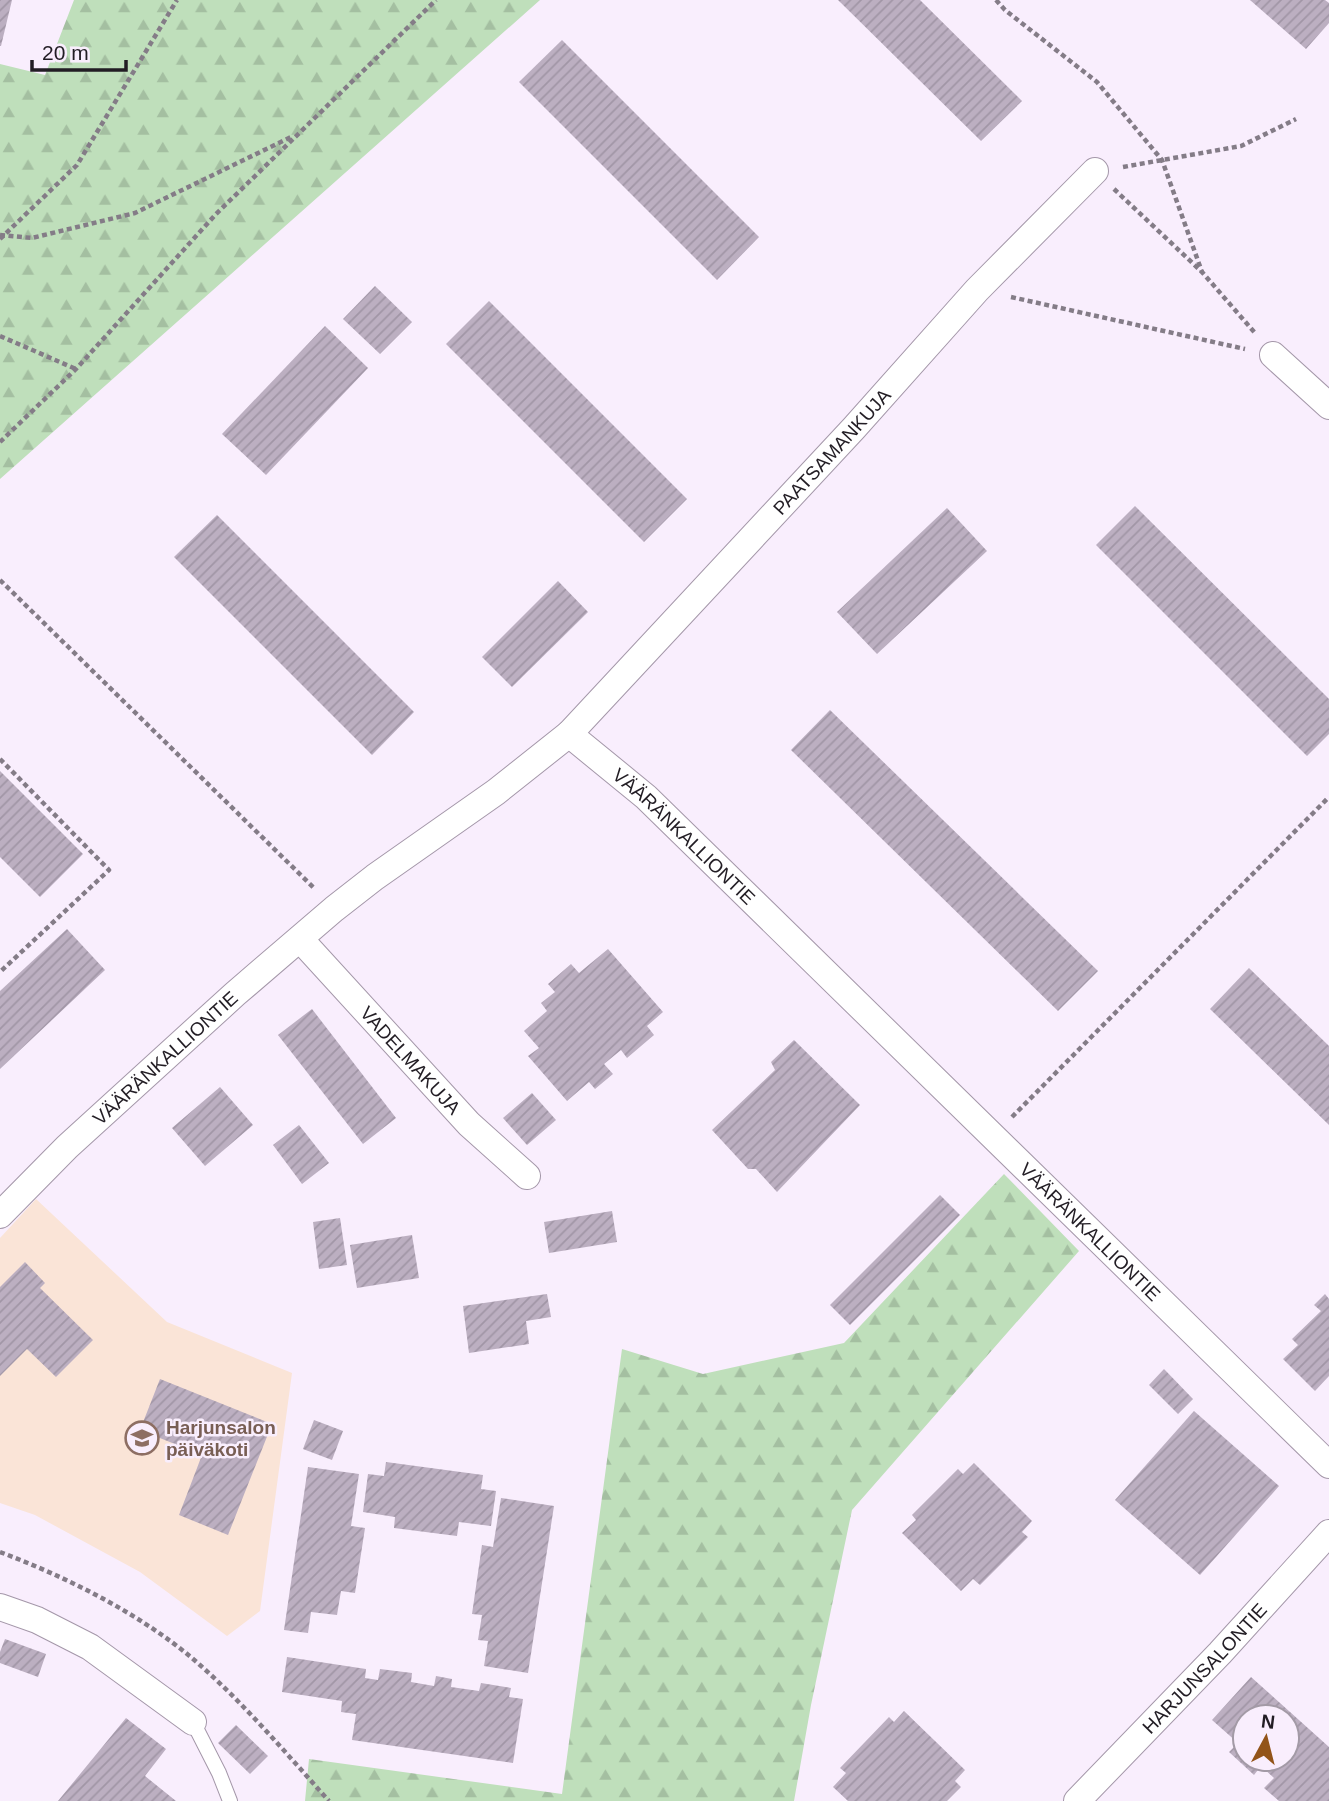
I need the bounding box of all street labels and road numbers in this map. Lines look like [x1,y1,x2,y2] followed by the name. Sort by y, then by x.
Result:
[769,384,895,519] street label: PAATSAMANKUJA
[608,764,759,909] street label: VÄÄRÄNKALLIONTIE
[89,987,242,1129] street label: VÄÄRÄNKALLIONTIE
[356,1002,465,1119] street label: VADELMAKUJA
[1015,1159,1165,1305] street label: VÄÄRÄNKALLIONTIE
[1137,1598,1271,1738] street label: HARJUNSALONTIE

